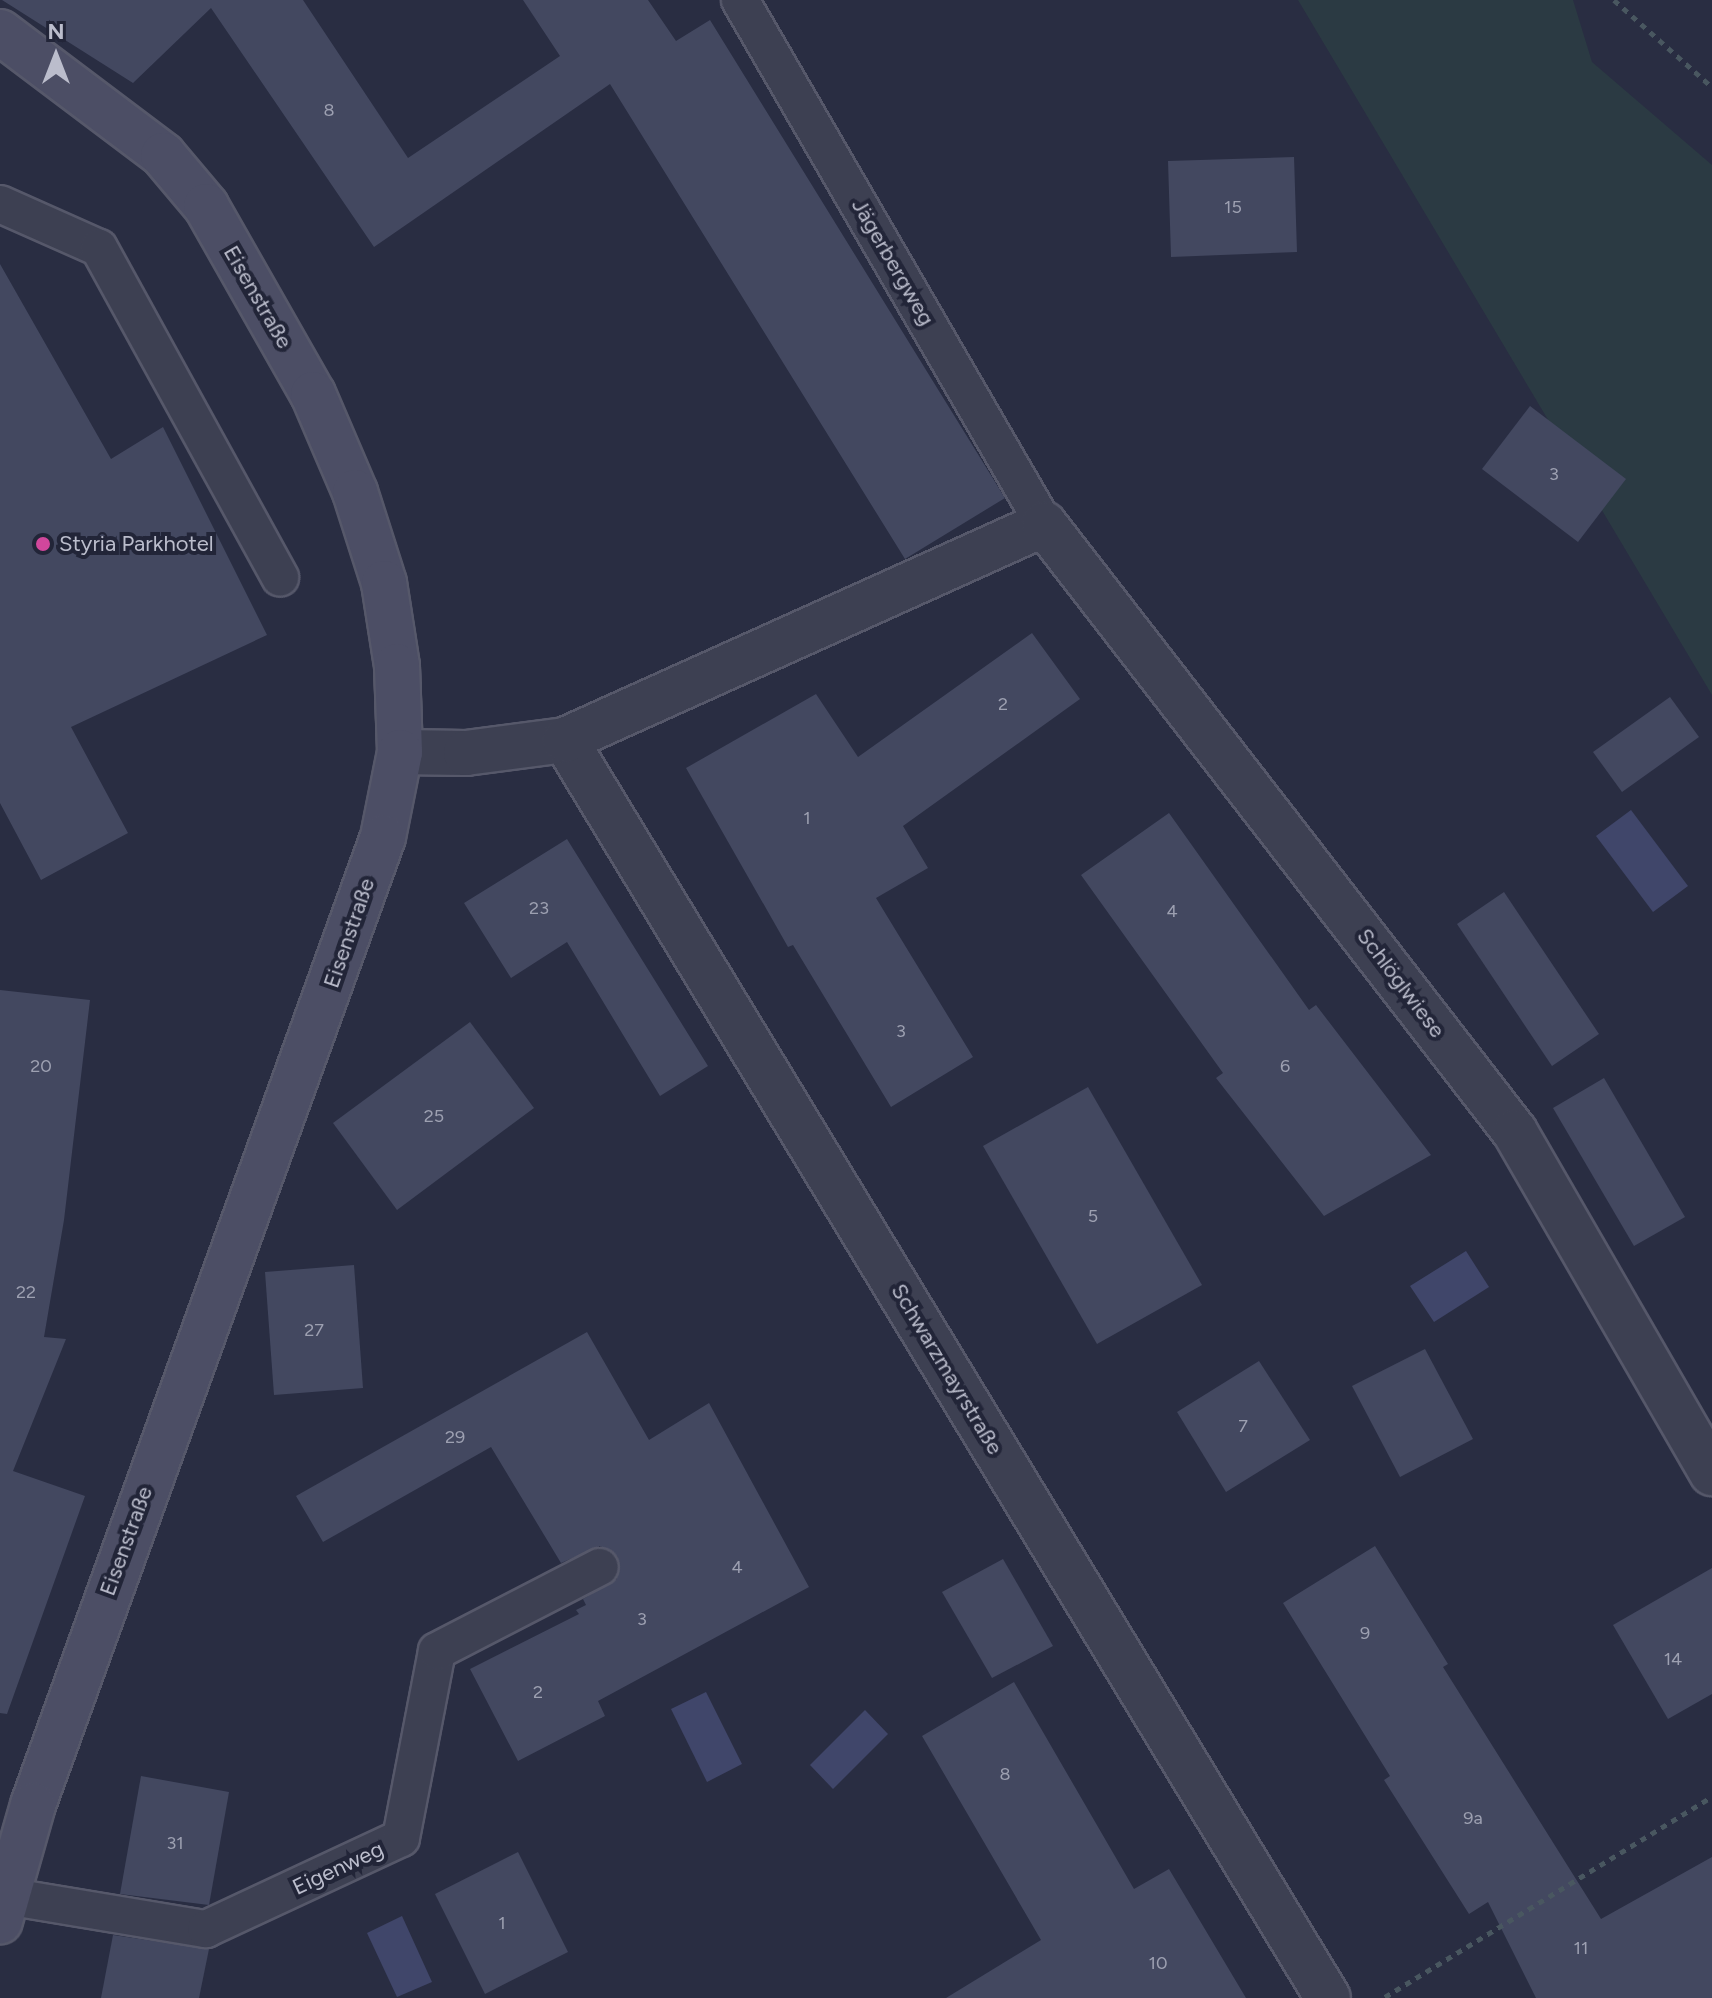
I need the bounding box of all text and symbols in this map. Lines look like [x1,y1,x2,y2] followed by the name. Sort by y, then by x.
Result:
[16,16,96,96] north arrow
[47,18,65,45] text: N
[323,99,335,121] house number: 8
[846,194,940,330] street label: Jägerbergweg
[1224,196,1242,218] house number: 15
[218,241,298,353] street label: Eisenstraße
[1549,463,1559,485] house number: 3
[59,531,214,557] place label: Styria Parkhotel
[34,535,52,553] marker: Styria Parkhotel
[998,693,1008,715] house number: 2
[803,807,811,829] house number: 1
[318,875,380,991] street label: Eisenstraße
[529,897,549,919] house number: 23
[1166,900,1178,922] house number: 4
[1351,923,1451,1043] street label: Schlöglwiese
[896,1020,906,1042] house number: 3
[30,1055,52,1077] house number: 20
[1280,1055,1290,1077] house number: 6
[424,1105,444,1127] house number: 25
[1088,1205,1098,1227] house number: 5
[886,1279,1008,1459] street label: Schwarzmayrstraße
[16,1281,36,1303] house number: 22
[304,1319,324,1341] house number: 27
[1238,1415,1248,1437] house number: 7
[445,1426,465,1448] house number: 29
[94,1483,158,1599] street label: Eisenstraße
[731,1556,743,1578] house number: 4
[637,1608,647,1630] house number: 3
[1360,1622,1370,1644] house number: 9
[1664,1648,1682,1670] house number: 14
[533,1681,543,1703] house number: 2
[999,1763,1011,1785] house number: 8
[1463,1807,1483,1829] house number: 9a
[166,1832,184,1854] house number: 31
[288,1836,388,1900] street label: Eigenweg
[498,1912,506,1934] house number: 1
[1574,1937,1588,1959] house number: 11
[1149,1952,1167,1974] house number: 10

